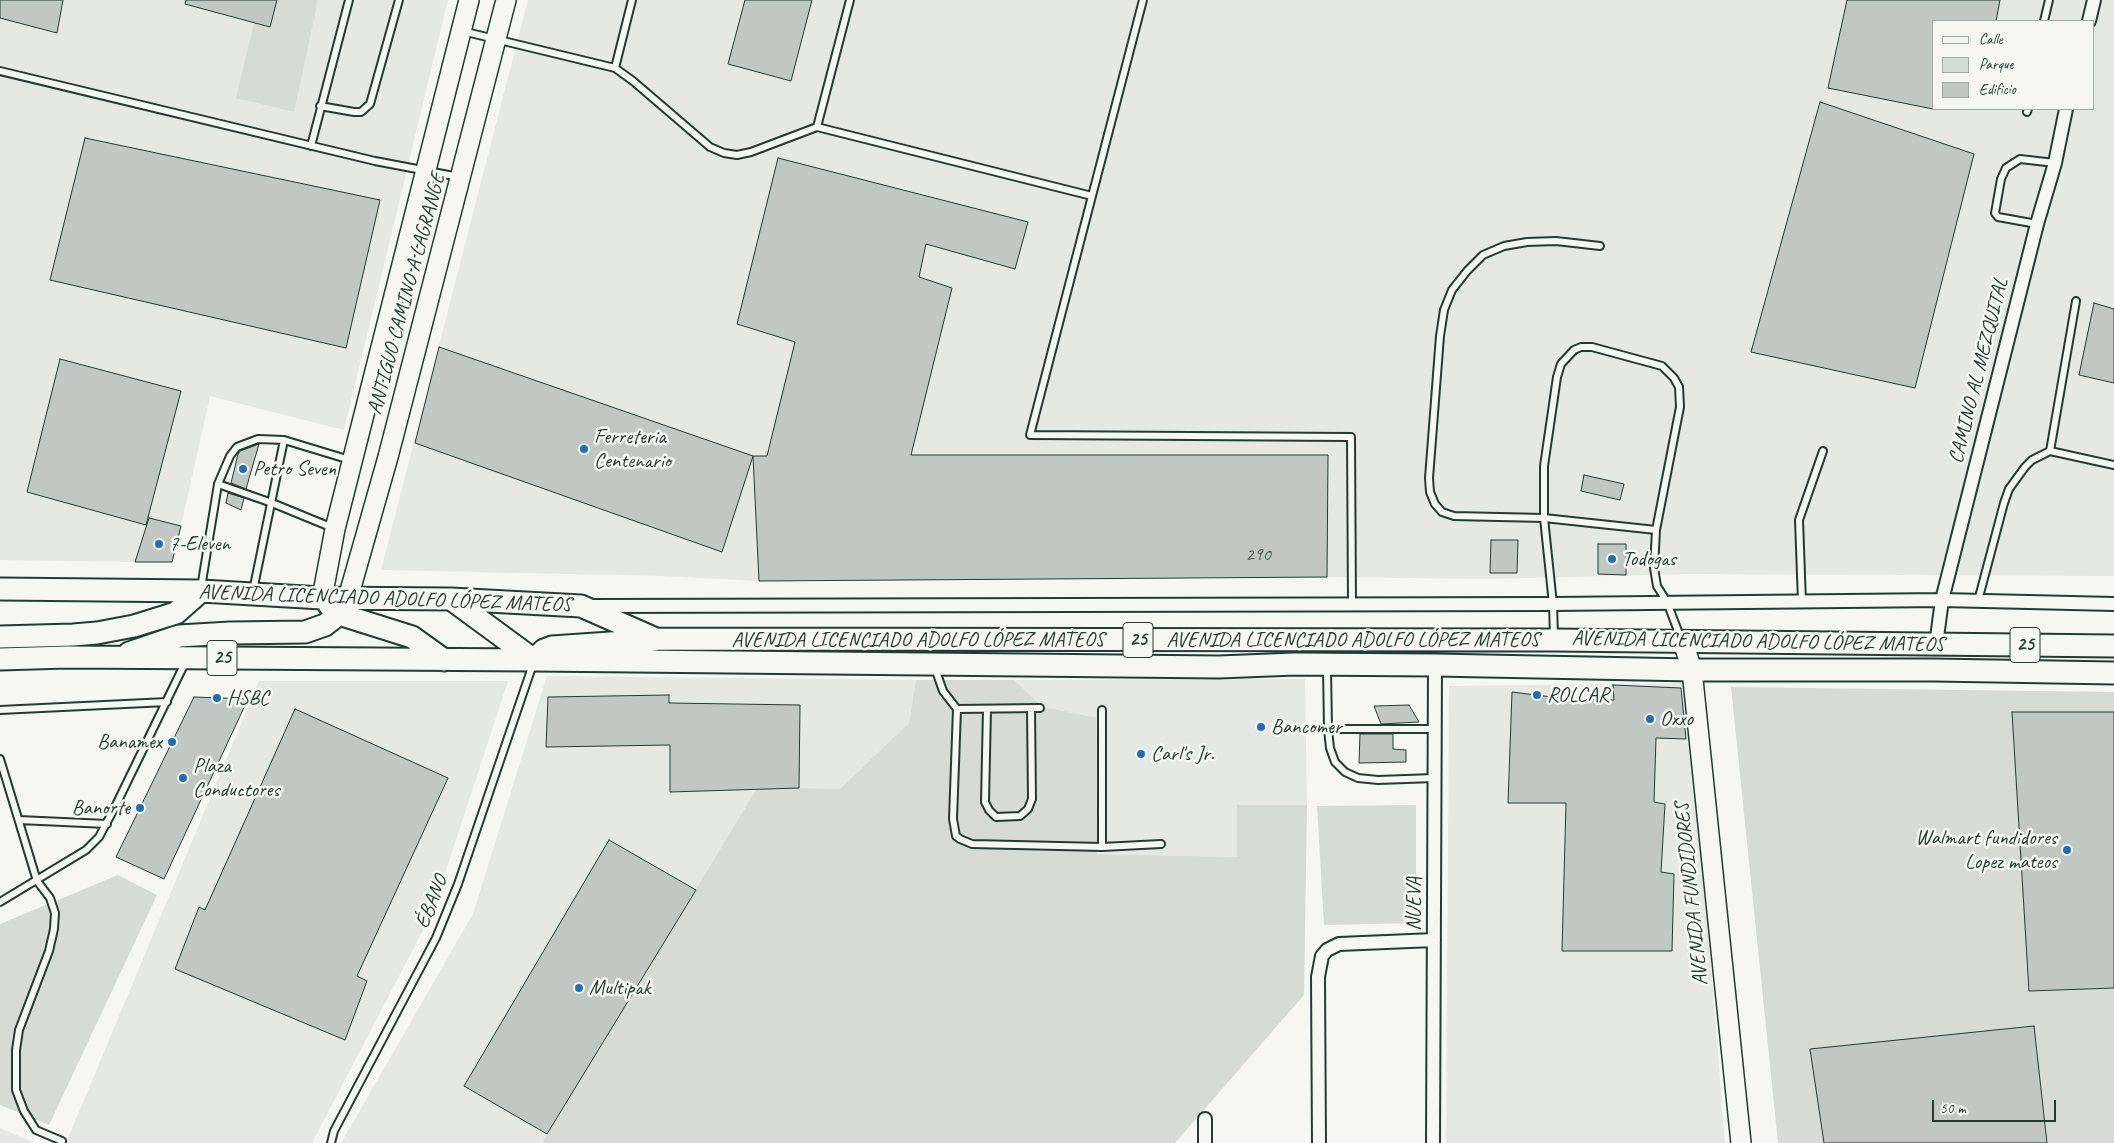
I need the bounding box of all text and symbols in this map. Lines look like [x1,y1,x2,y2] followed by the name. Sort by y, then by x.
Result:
[1932,20,2094,110] legend
[1979,30,2003,49] text: Calle
[1979,55,2013,74] text: Parque
[1979,80,2016,99] text: Edificio
[363,171,451,417] street label: ANTIGUO CAMINO A LAGRANGE
[1944,276,2014,466] street label: CAMINO AL MEZQUITAL
[594,424,671,474] place label: Ferreteria Centenario
[578,443,590,455] marker: Ferreteria Centenario
[253,456,336,482] place label: Petro Seven
[237,463,249,475] marker: Petro Seven
[169,531,230,557] place label: 7-Eleven
[153,538,165,550] marker: 7-Eleven
[1245,544,1271,566] house number: 290
[1622,546,1676,572] place label: Todogas
[1606,553,1618,565] marker: Todogas
[198,580,572,618] street label: AVENIDA LICENCIADO ADOLFO LÓPEZ MATEOS
[1123,622,1153,658] road number: 25
[1571,626,1945,658] street label: AVENIDA LICENCIADO ADOLFO LÓPEZ MATEOS
[731,627,1105,653] street label: AVENIDA LICENCIADO ADOLFO LÓPEZ MATEOS
[1166,627,1540,653] street label: AVENIDA LICENCIADO ADOLFO LÓPEZ MATEOS
[2010,628,2040,662] road number: 25
[207,640,237,676] road number: 25
[1547,682,1609,708] place label: ROLCAR
[227,685,269,711] place label: HSBC
[1531,689,1543,701] marker: ROLCAR
[211,692,223,704] marker: HSBC
[1660,706,1693,732] place label: Oxxo
[1644,713,1656,725] marker: Oxxo
[1271,714,1341,740] place label: Bancomer
[1255,721,1267,733] marker: Bancomer
[97,729,162,755] place label: Banamex
[166,736,178,748] marker: Banamex
[1151,741,1214,767] place label: Carl's Jr.
[1135,748,1147,760] marker: Carl's Jr.
[193,753,280,803] place label: Plaza Conductores
[177,772,189,784] marker: Plaza Conductores
[72,795,130,821] place label: Banorte
[1670,801,1714,987] street label: AVENIDA FUNDIDORES
[134,802,146,814] marker: Banorte
[1916,825,2057,875] place label: Walmart fundidores Lopez mateos
[2061,844,2073,856] marker: Walmart fundidores Lopez mateos
[410,872,454,932] street label: ÉBANO
[1401,877,1427,931] street label: NUEVA
[589,975,651,1001] place label: Multipak
[573,982,585,994] marker: Multipak
[1934,1090,2058,1122] scale bar
[1940,1099,1966,1118] text: 50 m

